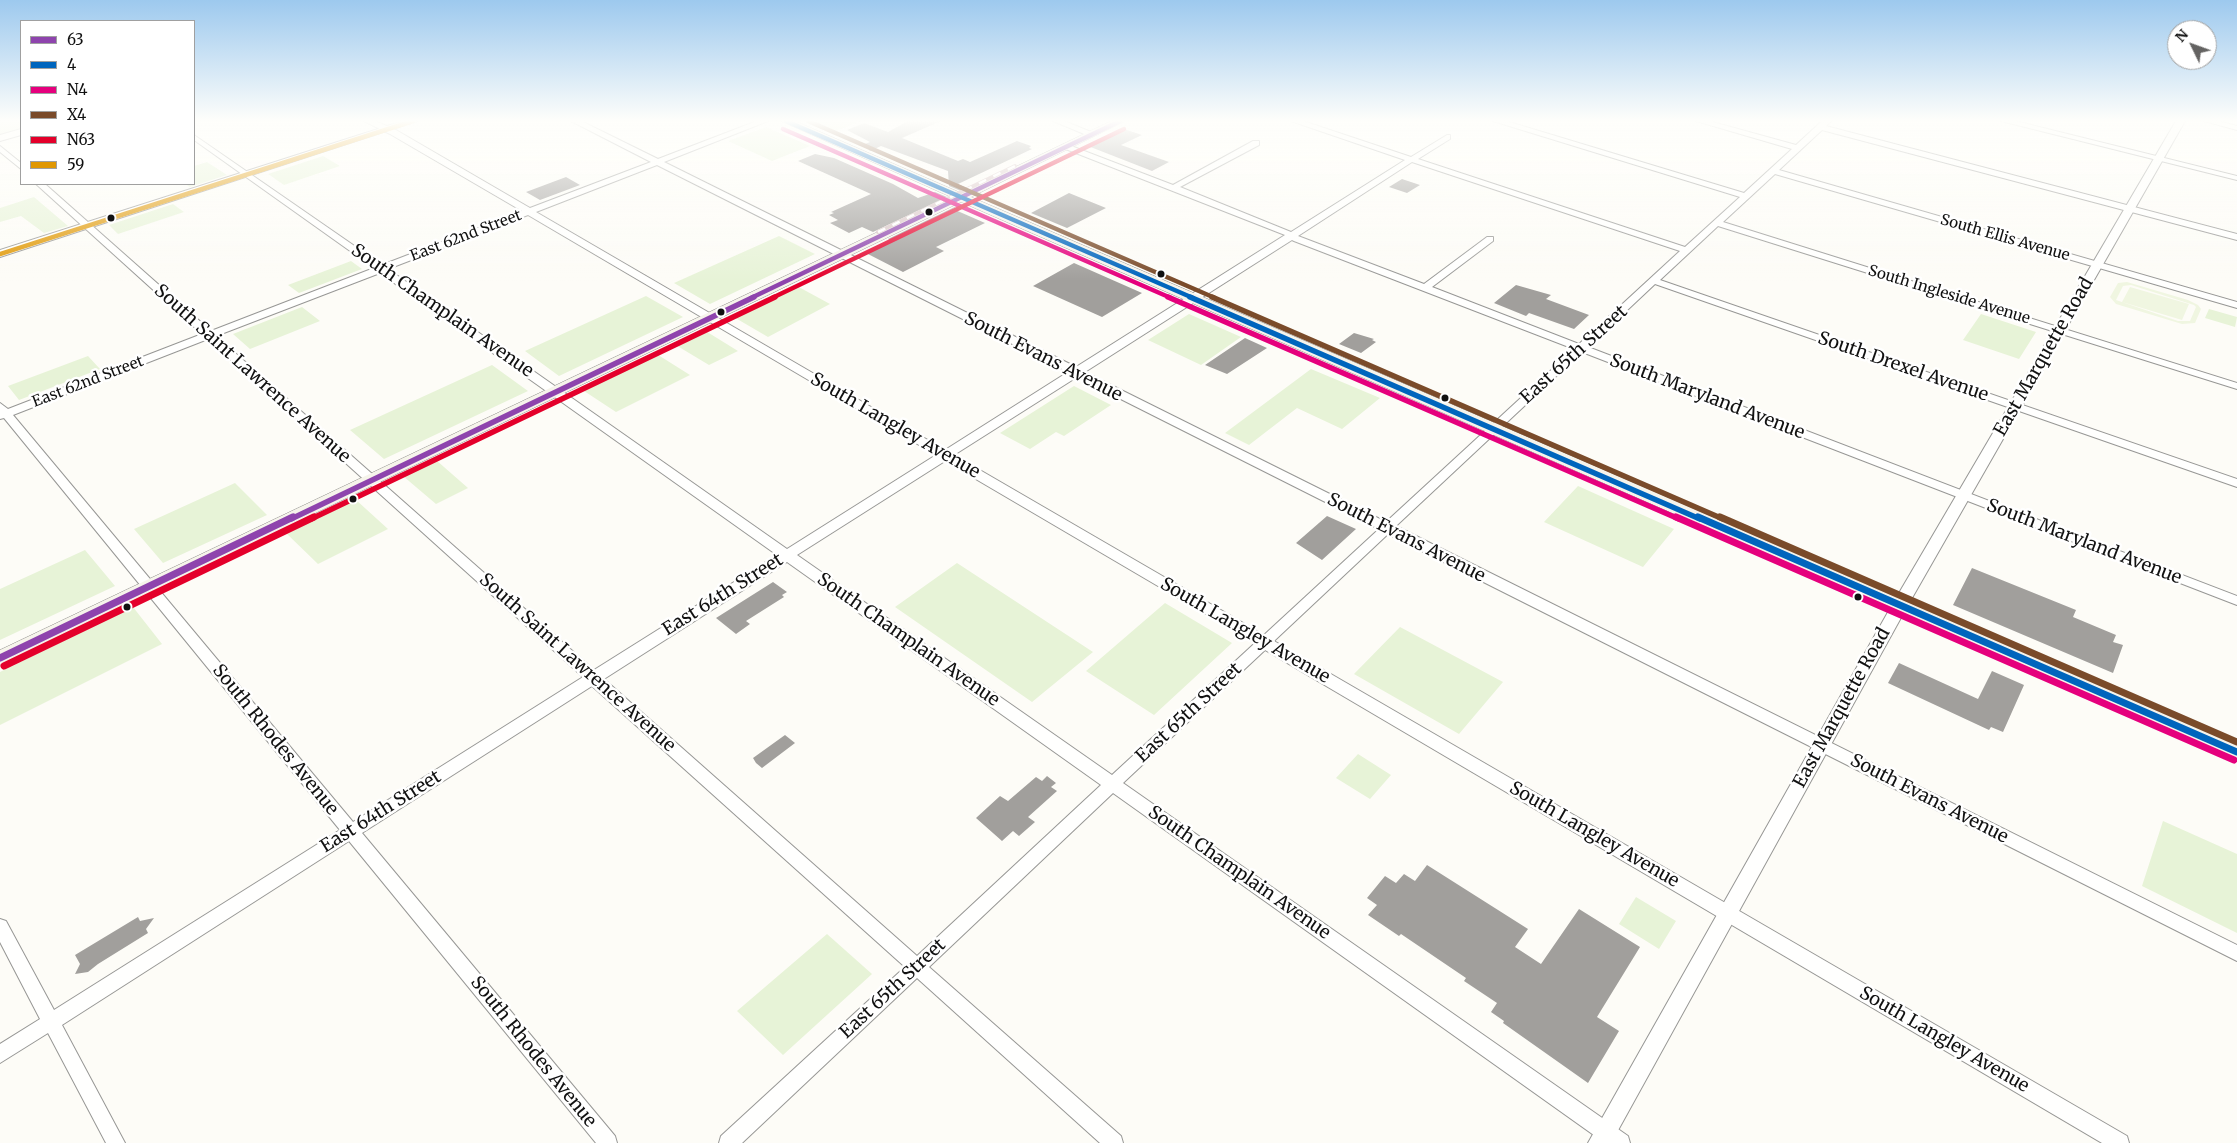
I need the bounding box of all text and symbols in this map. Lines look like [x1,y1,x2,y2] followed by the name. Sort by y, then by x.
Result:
[20,20,195,185] legend
[2167,20,2217,70] north arrow
[2171,25,2192,46] text: N
[67,30,84,49] text: 63
[67,55,76,74] text: 4
[67,80,88,99] text: N4
[67,105,86,124] text: X4
[67,130,95,149] text: N63
[67,155,84,174] text: 59
[408,207,524,265] street label: East 62nd Street
[924,207,934,217] unlabelled marker
[1938,211,2072,265] street label: South Ellis Avenue
[106,213,116,223] unlabelled marker
[347,240,537,382] street label: South Champlain Avenue
[1866,262,2032,328] street label: South Ingleside Avenue
[1156,269,1166,279] unlabelled marker
[1990,274,2098,440] street label: East Marquette Road
[149,280,355,468] street label: South Saint Lawrence Avenue
[1516,301,1632,409] street label: East 65th Street
[716,307,726,317] unlabelled marker
[960,308,1126,406] street label: South Evans Avenue
[1815,328,1991,406] street label: South Drexel Avenue
[1607,350,1807,444] street label: South Maryland Avenue
[30,353,146,411] street label: East 62nd Street
[806,369,984,483] street label: South Langley Avenue
[1440,393,1450,403] unlabelled marker
[1323,489,1489,587] street label: South Evans Avenue
[348,494,358,504] unlabelled marker
[1984,495,2184,589] street label: South Maryland Avenue
[659,549,787,641] street label: East 64th Street
[474,569,680,757] street label: South Saint Lawrence Avenue
[813,569,1003,711] street label: South Champlain Avenue
[1156,574,1334,688] street label: South Langley Avenue
[1853,592,1863,602] unlabelled marker
[122,602,132,612] unlabelled marker
[1789,624,1895,792] street label: East Marquette Road
[1132,659,1246,767] street label: East 65th Street
[208,660,342,820] street label: South Rhodes Avenue
[1846,750,2012,848] street label: South Evans Avenue
[317,766,445,858] street label: East 64th Street
[1505,778,1683,892] street label: South Langley Avenue
[1144,802,1334,944] street label: South Champlain Avenue
[836,935,950,1043] street label: East 65th Street
[466,972,600,1132] street label: South Rhodes Avenue
[1855,983,2033,1097] street label: South Langley Avenue

